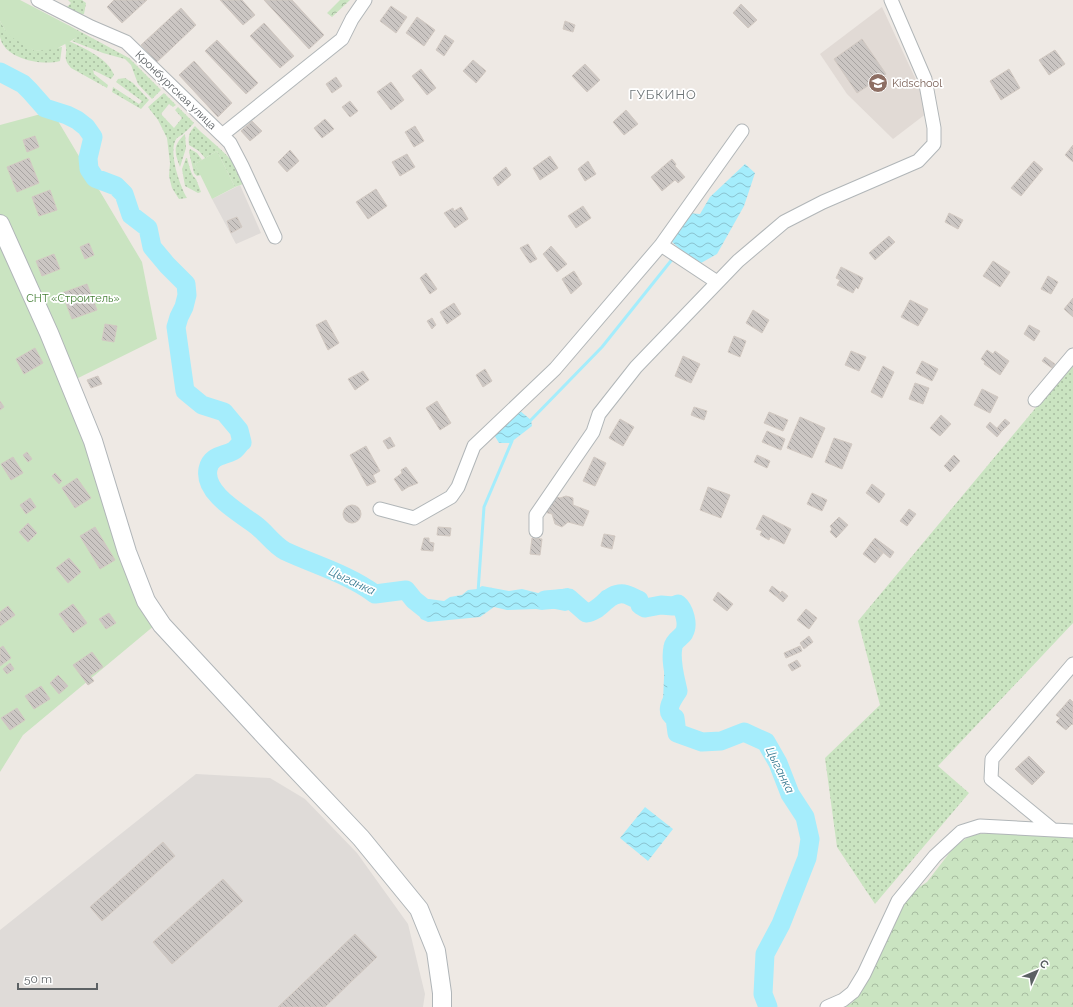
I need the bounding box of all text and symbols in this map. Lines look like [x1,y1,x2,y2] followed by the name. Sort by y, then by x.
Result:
[132,48,219,132] street label: Кронбургская улица
[867,72,889,94] school or university icon: Kidschool
[892,77,942,90] place label: Kidschool
[629,87,697,102] district label: ГУБКИНО
[26,292,120,305] park label: СНТ «Строитель»
[327,564,377,598] water label: Цыганка
[763,745,797,795] water label: Цыганка
[1017,951,1057,991] north arrow
[1037,957,1051,972] text: С
[18,965,97,991] scale bar
[24,972,52,986] text: 50 m

